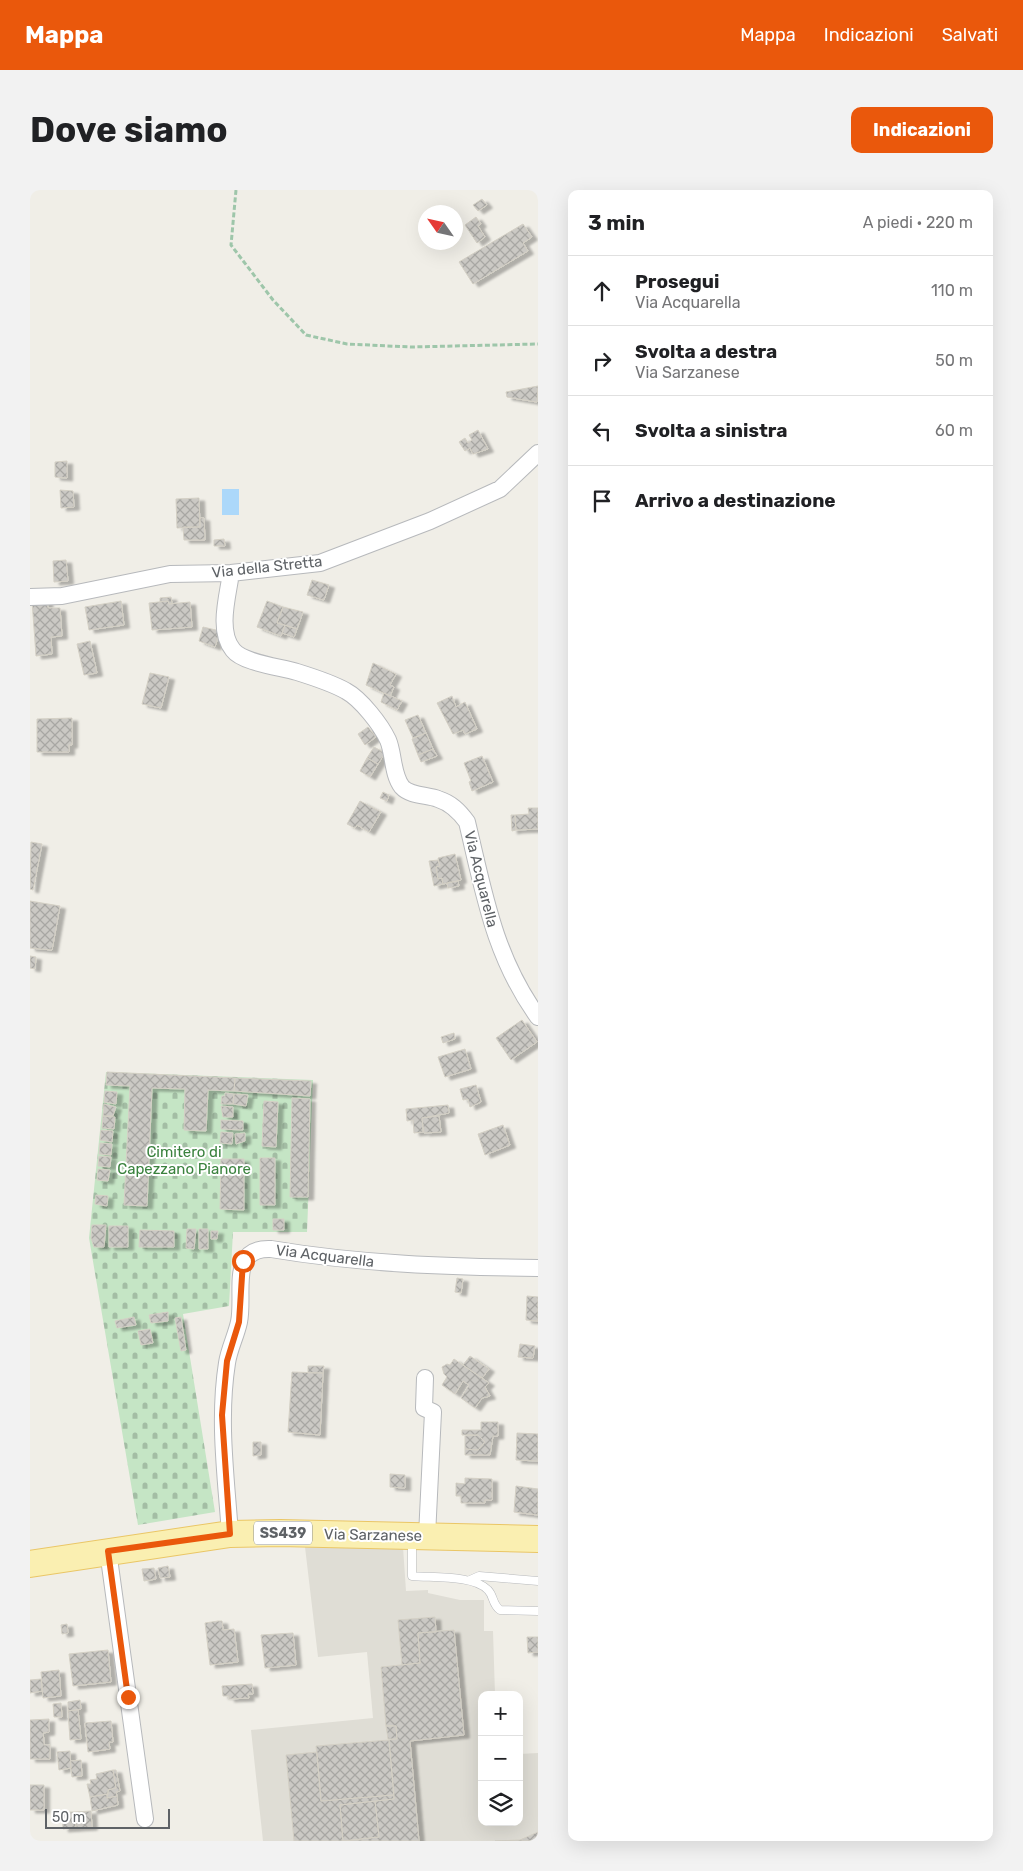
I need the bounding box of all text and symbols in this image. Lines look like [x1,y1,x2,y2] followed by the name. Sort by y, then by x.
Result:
[25,21,103,49] text: Mappa
[740,24,796,46] text: Mappa
[824,24,914,46] text: Indicazioni
[942,24,998,46] text: Salvati
[851,107,993,153] button: Indicazioni
[30,109,228,151] text: Dove siamo
[418,205,463,250] north arrow
[588,210,645,235] text: 3 min
[863,213,973,232] text: A piedi · 220 m
[635,270,719,293] text: Prosegui
[588,277,616,305] icon: ahead
[931,281,973,300] text: 110 m
[635,293,741,312] text: Via Acquarella
[635,340,777,363] text: Svolta a destra
[588,347,616,375] icon: right
[935,351,973,370] text: 50 m
[635,363,740,382] text: Via Sarzanese
[588,417,616,445] icon: left
[635,419,788,442] text: Svolta a sinistra
[935,421,973,440] text: 60 m
[588,487,616,515] icon: arrive
[635,489,836,512] text: Arrivo a destinazione
[211,552,323,582] street label: Via della Stretta
[460,829,502,929] street label: Via Acquarella
[117,1143,251,1178] park label: Cimitero di Capezzano Pianore
[275,1241,375,1271] street label: Via Acquarella
[232,1250,255,1273] route start
[254,1522,312,1545] road number: SS439
[324,1525,422,1545] street label: Via Sarzanese
[117,1686,140,1709] route end
[478,1691,523,1826] map controls
[478,1691,523,1736] button: +
[478,1736,523,1781] button: −
[478,1781,523,1826] button: layers
[45,1806,170,1829] scale bar
[52,1809,85,1826] text: 50 m

